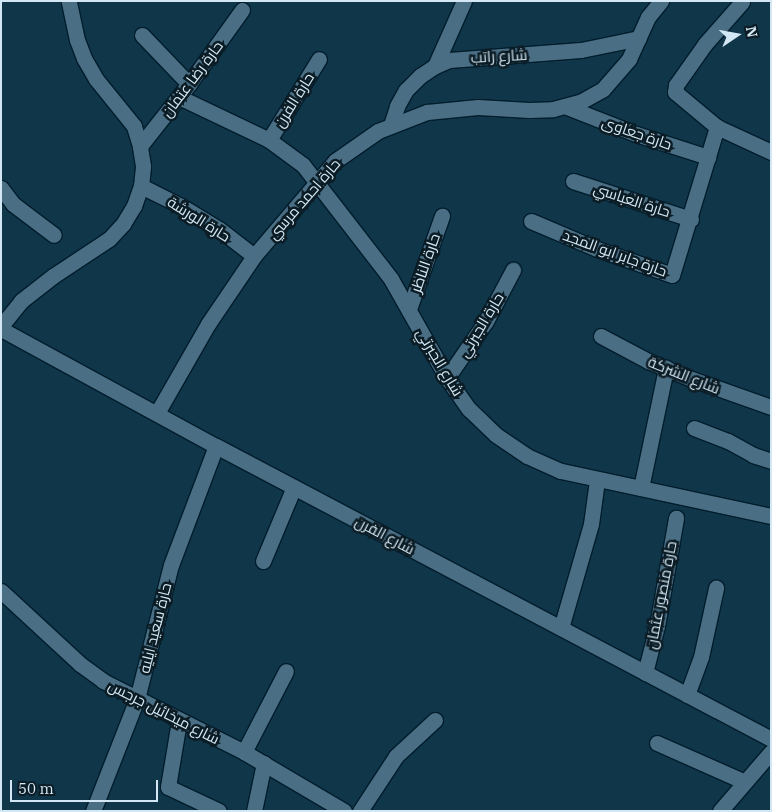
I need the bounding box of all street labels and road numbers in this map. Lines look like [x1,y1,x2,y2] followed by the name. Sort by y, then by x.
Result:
[157,37,227,121] street label: حارة رضا عتمان
[470,46,528,66] street label: شارع راتب
[270,69,318,131] street label: حارة الفرن
[600,113,674,153] street label: حارة جعاوى
[264,155,344,243] street label: حارة احمد مرسي
[591,179,673,221] street label: حارة العباسي
[164,193,234,245] street label: حارة الورشة
[561,226,669,280] street label: حارة جابر ابو المجد
[406,231,444,295] street label: حارة الناظر
[455,289,507,361] street label: حارة الجبرتي
[413,325,467,399] street label: شارع الجبرتي
[645,352,723,398] street label: شارع الشركة
[352,512,418,558] street label: شارع الفرن
[642,539,680,651] street label: حارة منصور عثمان
[135,581,175,675] street label: حارة سعيد ايليه
[105,676,223,748] street label: شارع ميخائيل جرجس

